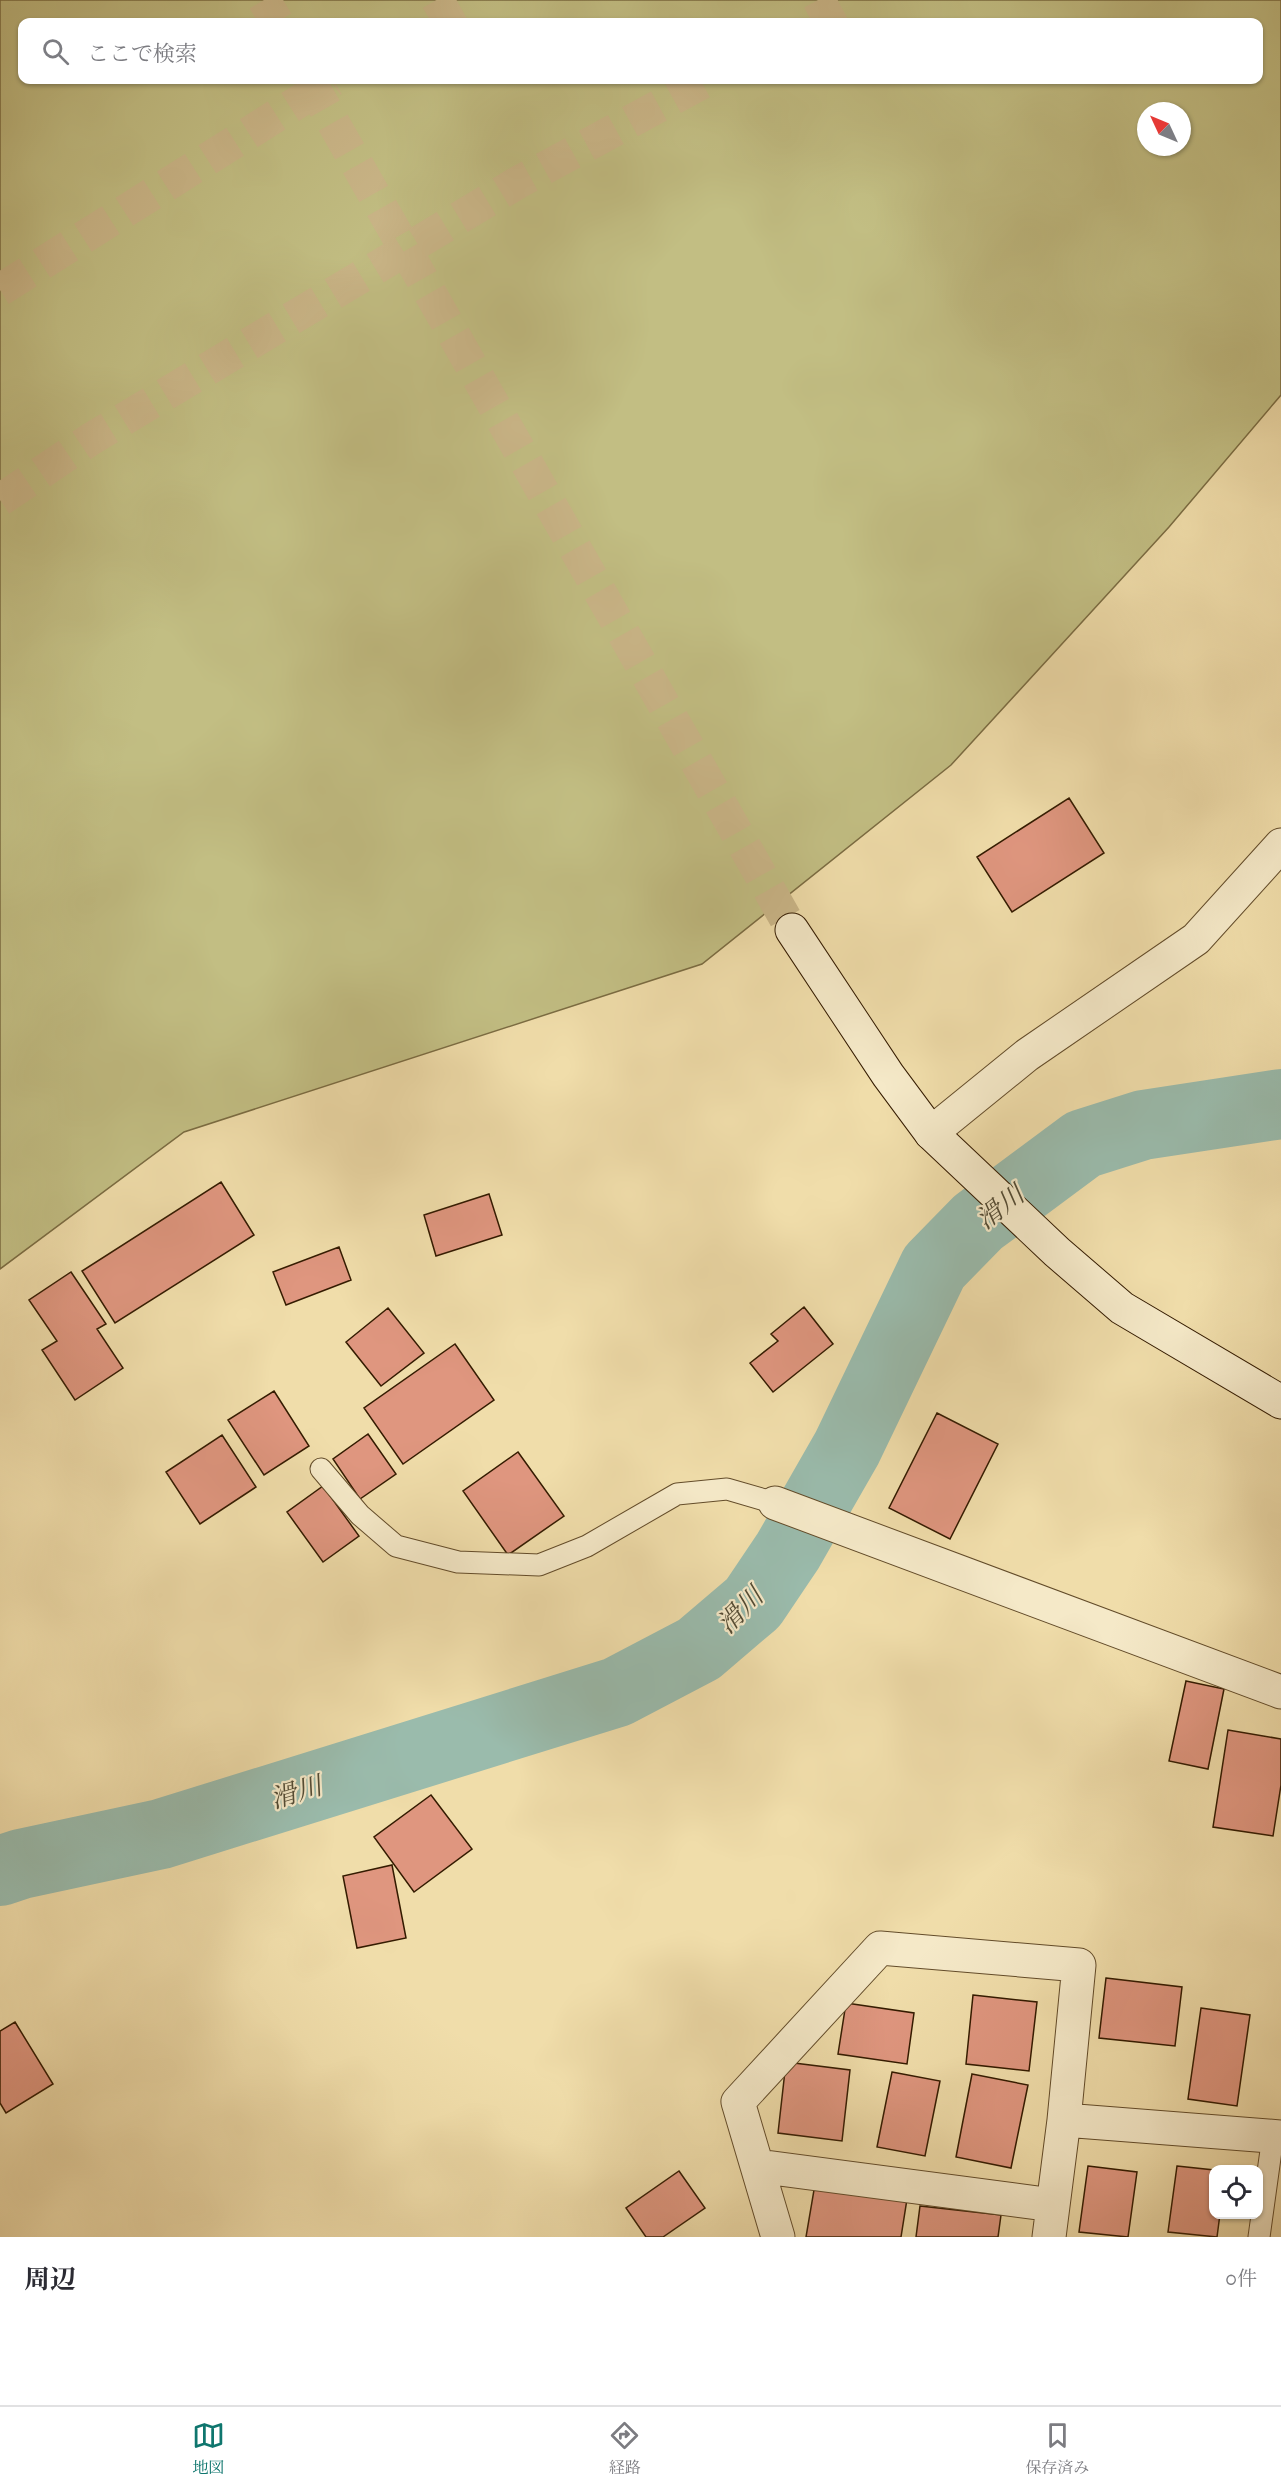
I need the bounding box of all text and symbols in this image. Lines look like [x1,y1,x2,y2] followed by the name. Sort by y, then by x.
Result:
[18,18,1263,84] search box
[39,35,72,68] icon: search
[87,40,197,67] text: ここで検索
[1137,102,1191,156] north arrow
[970,1177,1033,1236] water label: 滑川
[710,1578,772,1640] water label: 滑川
[266,1768,328,1815] water label: 滑川
[1209,2165,1263,2219] map controls
[1209,2165,1263,2219] button: locate
[24,2263,76,2295] text: 周辺
[1225,2266,1257,2290] text: 0件
[192,2419,225,2478] tab: 地図
[608,2419,641,2478] tab: 経路
[1025,2419,1089,2478] tab: 保存済み

